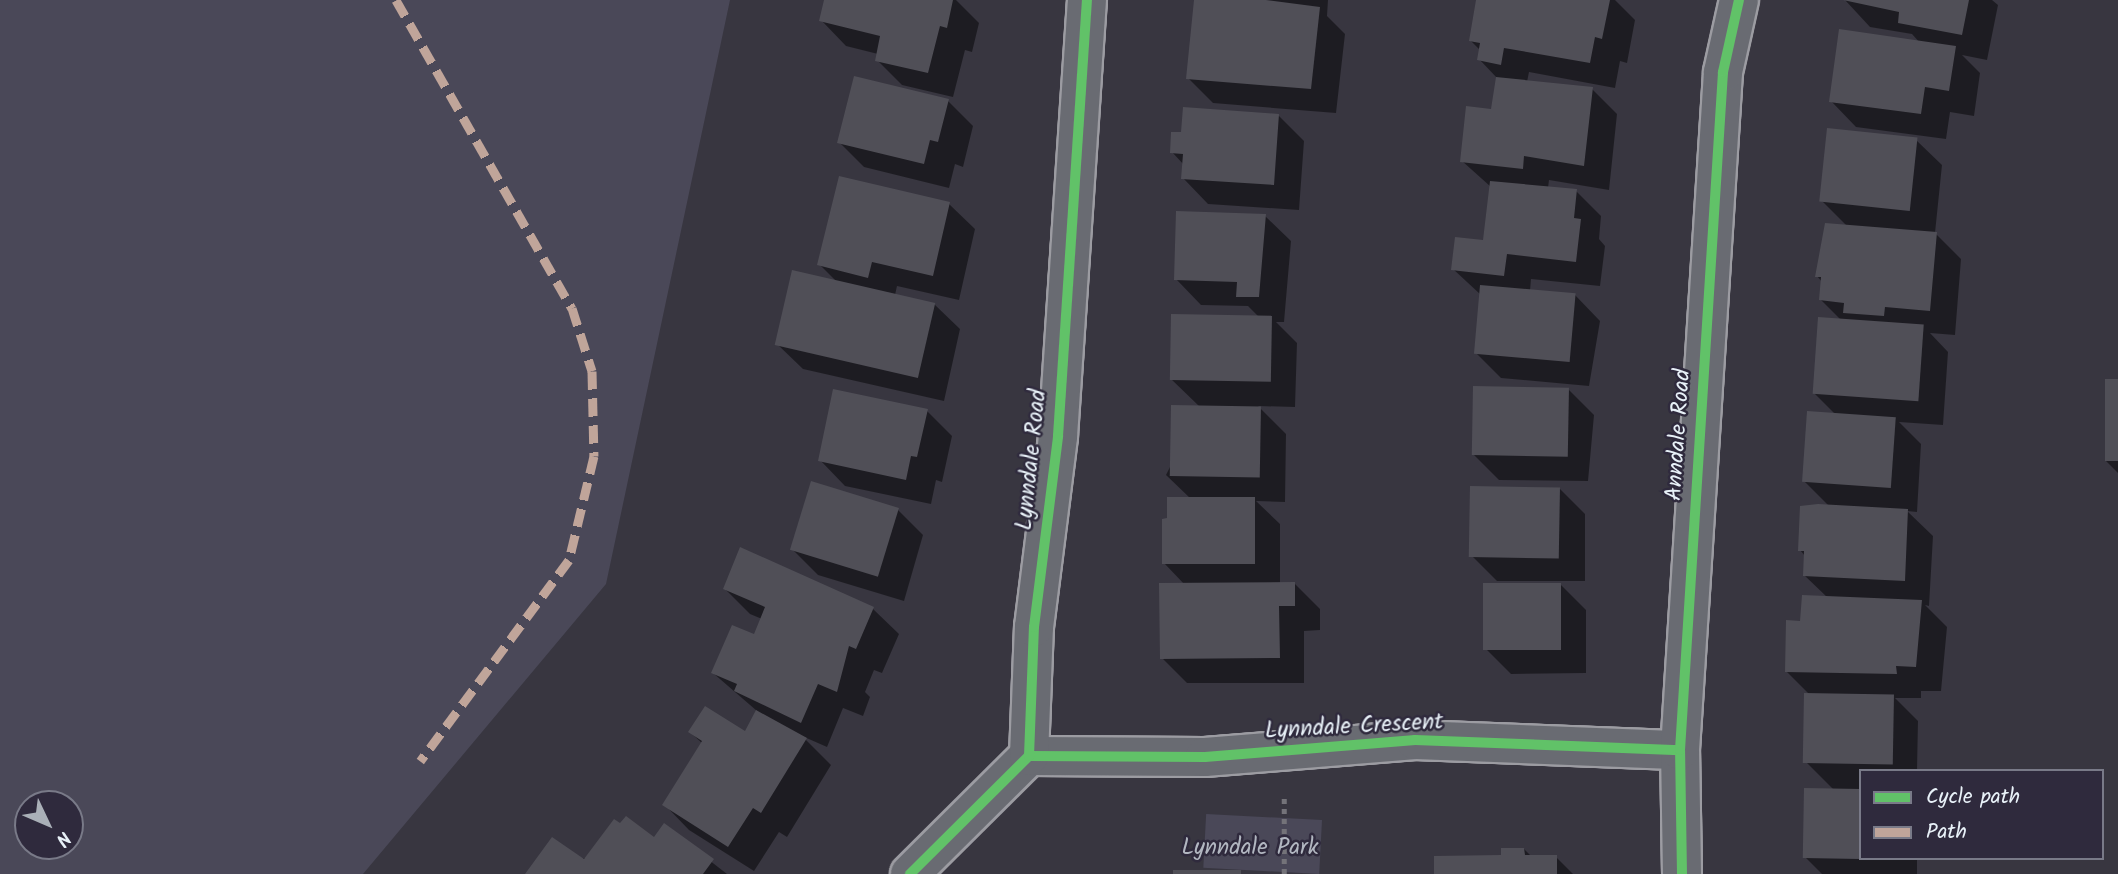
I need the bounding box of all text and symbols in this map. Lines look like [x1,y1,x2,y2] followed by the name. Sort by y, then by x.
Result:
[1661,368,1697,502] street label: Anndale Road
[1011,388,1053,532] street label: Lynndale Road
[1264,709,1444,745] street label: Lynndale Crescent
[1859,769,2104,860] legend
[1926,781,2020,814] text: Cycle path
[14,790,84,860] north arrow
[1926,816,1967,849] text: Path
[48,823,78,853] text: N
[1181,834,1319,862] park label: Lynndale Park

